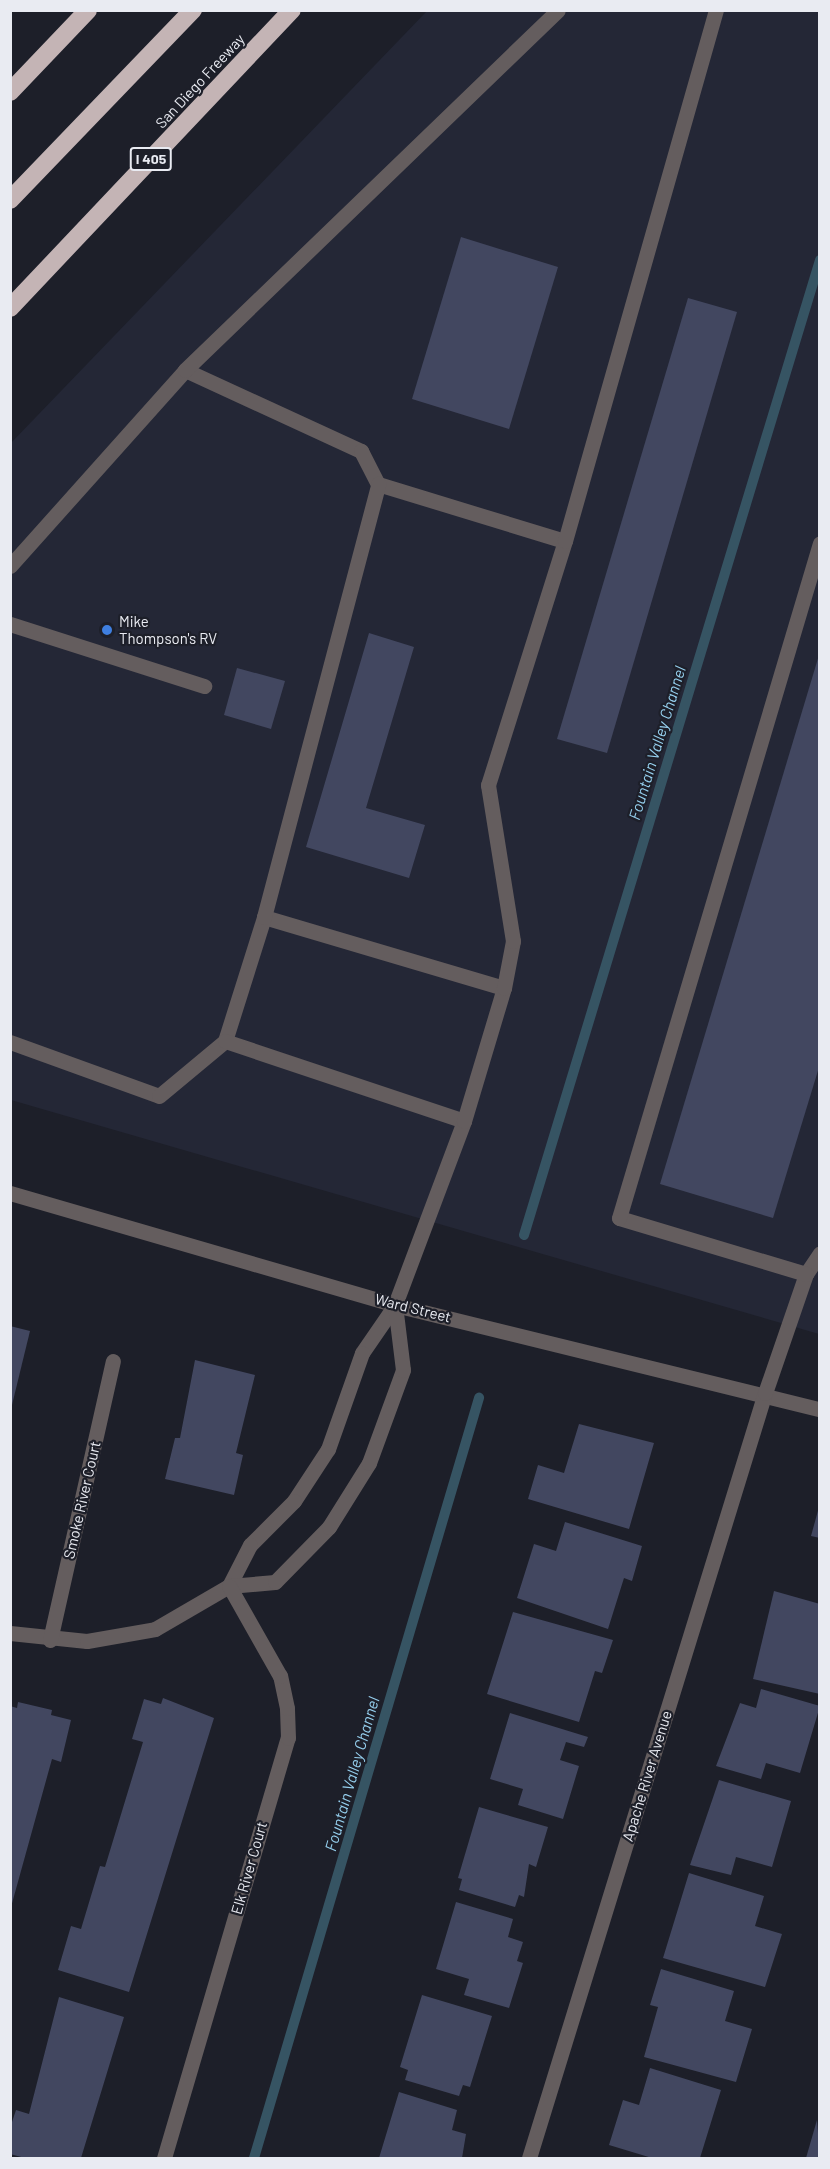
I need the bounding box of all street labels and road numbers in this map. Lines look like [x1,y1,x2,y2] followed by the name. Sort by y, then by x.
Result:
[152,30,248,132] street label: San Diego Freeway
[128,148,174,170] road number: I 405
[373,1290,453,1326] street label: Ward Street
[60,1439,104,1561] street label: Smoke River Court
[619,1708,675,1844] street label: Apache River Avenue
[227,1819,271,1917] street label: Elk River Court

